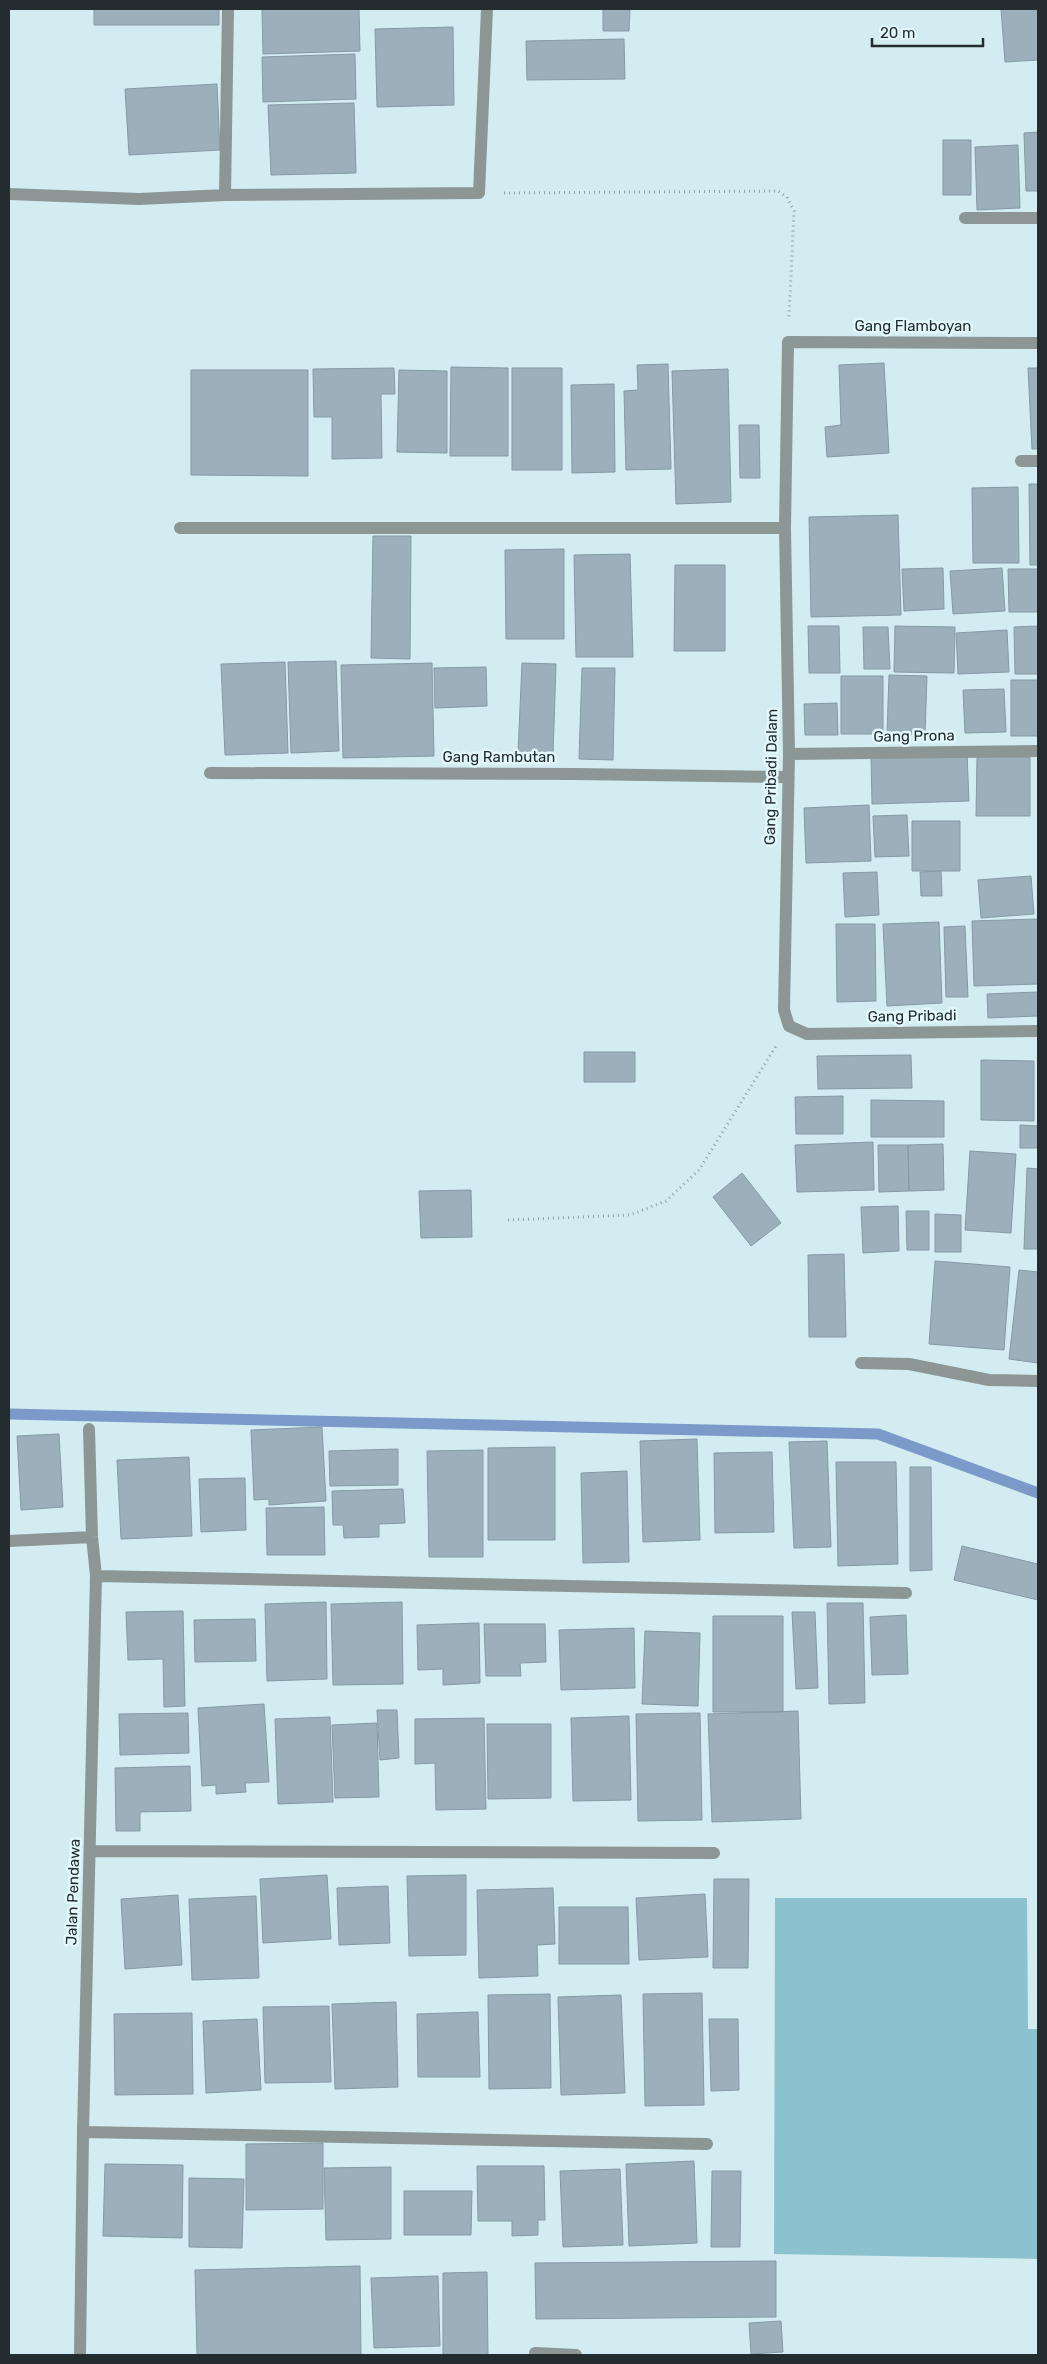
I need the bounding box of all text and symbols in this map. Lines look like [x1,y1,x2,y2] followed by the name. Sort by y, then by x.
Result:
[872,15,983,47] scale bar
[880,24,915,42] text: 20 m
[855,317,971,335] street label: Gang Flamboyan
[761,709,781,845] street label: Gang Pribadi Dalam
[873,726,955,746] street label: Gang Prona
[443,748,555,766] street label: Gang Rambutan
[867,1006,957,1026] street label: Gang Pribadi
[62,1838,84,1946] street label: Jalan Pendawa

